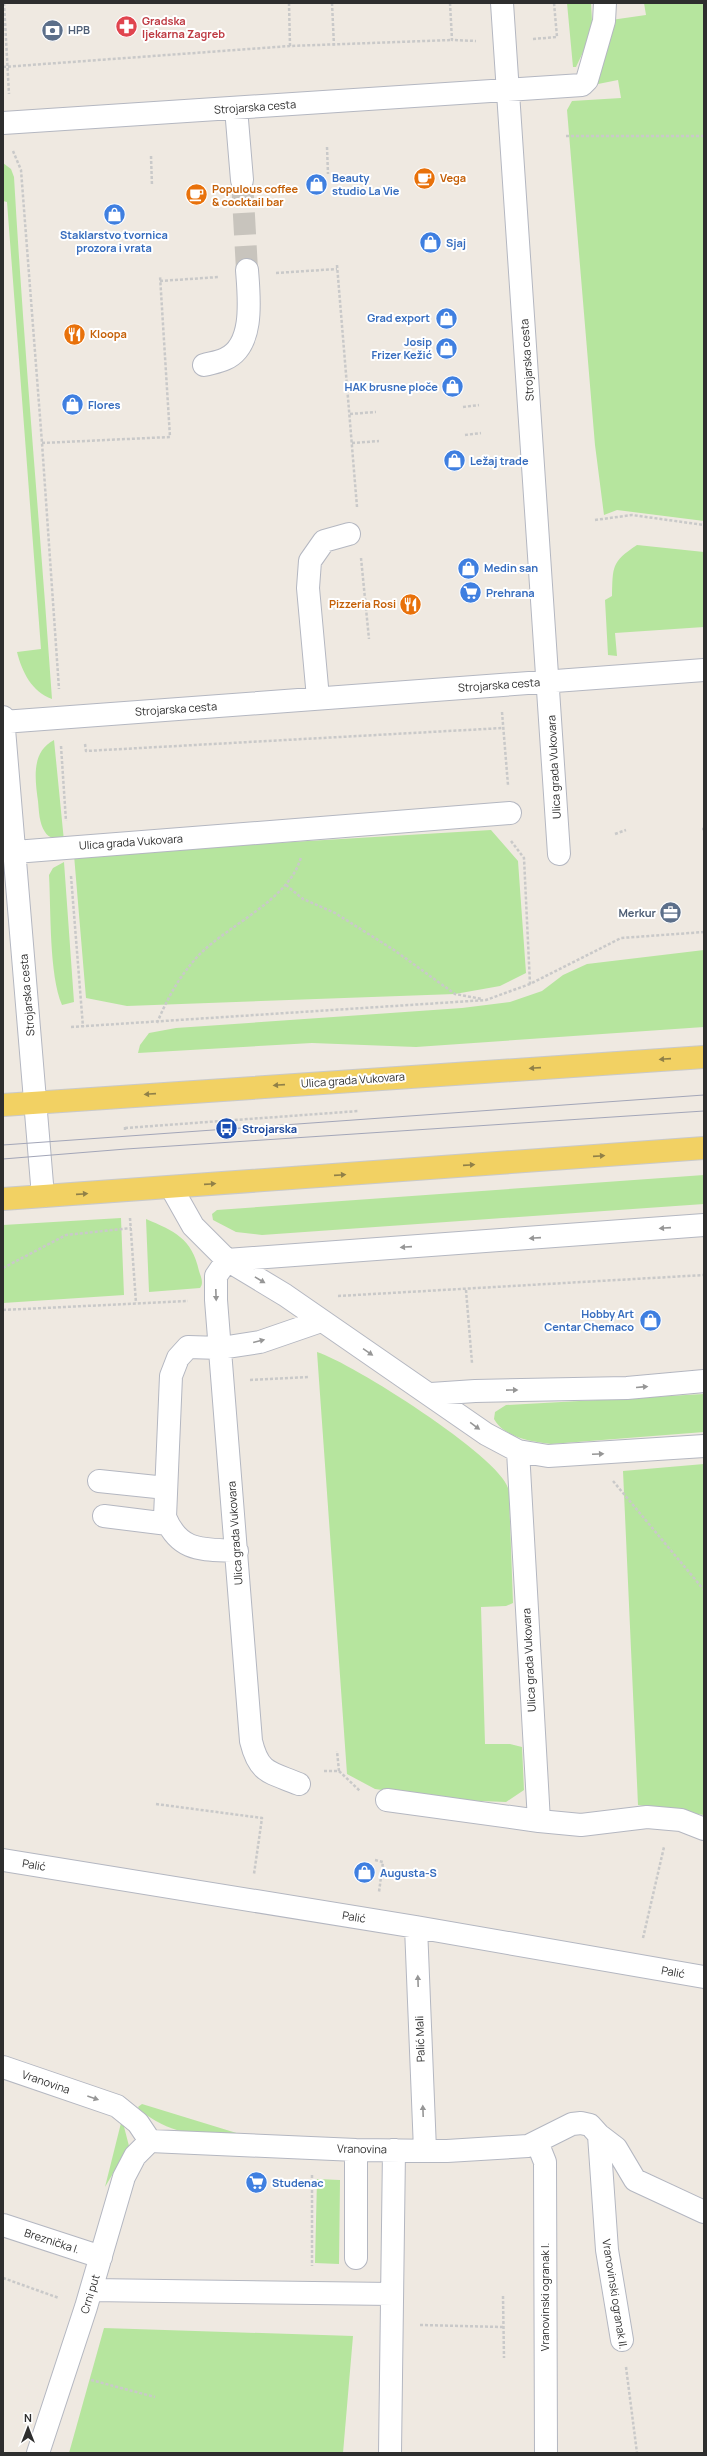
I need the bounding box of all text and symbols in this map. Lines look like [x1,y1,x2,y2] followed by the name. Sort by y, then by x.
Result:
[142,13,225,41] place label: Gradska ljekarna Zagreb
[114,14,140,40] pharmacy icon: Gradska ljekarna Zagreb
[39,17,65,43] bank icon: HPB
[68,22,90,37] place label: HPB
[213,96,297,117] street label: Strojarska cesta
[411,165,437,191] cafe icon: Vega
[332,170,400,198] place label: Beauty studio La Vie
[440,170,466,185] place label: Vega
[304,171,330,197] shop icon: Beauty studio La Vie
[212,181,299,209] place label: Populous coffee & cocktail bar
[183,182,209,208] cafe icon: Populous coffee & cocktail bar
[101,202,127,228] shop icon: Staklarstvo tvornica prozora i vrata
[60,227,168,255] place label: Staklarstvo tvornica prozora i vrata
[418,230,444,256] shop icon: Sjaj
[446,235,466,250] place label: Sjaj
[433,305,459,331] shop icon: Grad export
[367,310,430,325] place label: Grad export
[516,318,537,402] street label: Strojarska cesta
[61,321,87,347] restaurant icon: Kloopa
[90,326,127,341] place label: Kloopa
[372,334,432,362] place label: Josip Frizer Kežić
[434,335,460,361] shop icon: Josip Frizer Kežić
[440,374,466,400] shop icon: HAK brusne ploče
[345,379,438,394] place label: HAK brusne ploče
[60,392,86,418] shop icon: Flores
[88,397,121,412] place label: Flores
[441,448,467,474] shop icon: Ležaj trade
[470,453,529,468] place label: Ležaj trade
[455,555,481,581] shop icon: Medin san
[484,560,538,575] place label: Medin san
[457,580,483,606] supermarket icon: Prehrana
[486,585,535,600] place label: Prehrana
[398,591,424,617] restaurant icon: Pizzeria Rosi
[329,596,396,611] place label: Pizzeria Rosi
[457,674,541,695] street label: Strojarska cesta
[134,698,218,719] street label: Strojarska cesta
[543,715,564,819] street label: Ulica grada Vukovara
[79,830,183,853] street label: Ulica grada Vukovara
[658,900,684,926] office icon: Merkur
[618,905,657,920] place label: Merkur
[15,953,38,1037] street label: Strojarska cesta
[659,1056,671,1063] one-way arrow
[529,1065,541,1072] one-way arrow
[301,1068,405,1091] street label: Ulica grada Vukovara
[273,1082,285,1089] one-way arrow
[144,1090,156,1097] one-way arrow
[213,1116,239,1142] bus stop icon: Strojarska
[242,1121,297,1136] place label: Strojarska
[593,1153,605,1159] one-way arrow
[463,1162,475,1169] one-way arrow
[334,1171,346,1178] one-way arrow
[204,1181,216,1188] one-way arrow
[76,1190,88,1197] one-way arrow
[659,1225,671,1232] one-way arrow
[529,1234,541,1241] one-way arrow
[400,1244,412,1251] one-way arrow
[254,1276,266,1283] one-way arrow
[213,1289,220,1301] one-way arrow
[544,1306,634,1334] place label: Hobby Art Centar Chemaco
[637,1307,663,1333] shop icon: Hobby Art Centar Chemaco
[253,1338,266,1344] one-way arrow
[363,1348,373,1356] one-way arrow
[636,1383,648,1390] one-way arrow
[506,1387,519,1393] one-way arrow
[470,1422,480,1430] one-way arrow
[592,1450,604,1457] one-way arrow
[223,1481,246,1585] street label: Ulica grada Vukovara
[518,1608,539,1712] street label: Ulica grada Vukovara
[21,1855,47,1874] street label: Palić
[351,1860,377,1886] shop icon: Augusta-S
[380,1865,437,1880] place label: Augusta-S
[341,1907,367,1926] street label: Palić
[660,1962,686,1981] street label: Palić
[415,1974,421,1987] one-way arrow
[411,2016,428,2062] street label: Palić Mali
[20,2066,72,2097] street label: Vranovina
[87,2095,99,2101] one-way arrow
[420,2105,427,2117] one-way arrow
[337,2141,387,2156] street label: Vranovina
[244,2170,270,2196] supermarket icon: Studenac
[272,2175,324,2190] place label: Studenac
[23,2225,82,2256] street label: Breznička I.
[599,2238,632,2350] street label: Vranovinski ogranak II.
[537,2243,552,2351] street label: Vranovinski ogranak I.
[76,2272,103,2315] street label: Crni put
[8,2408,48,2448] north arrow
[24,2410,32,2425] text: N

